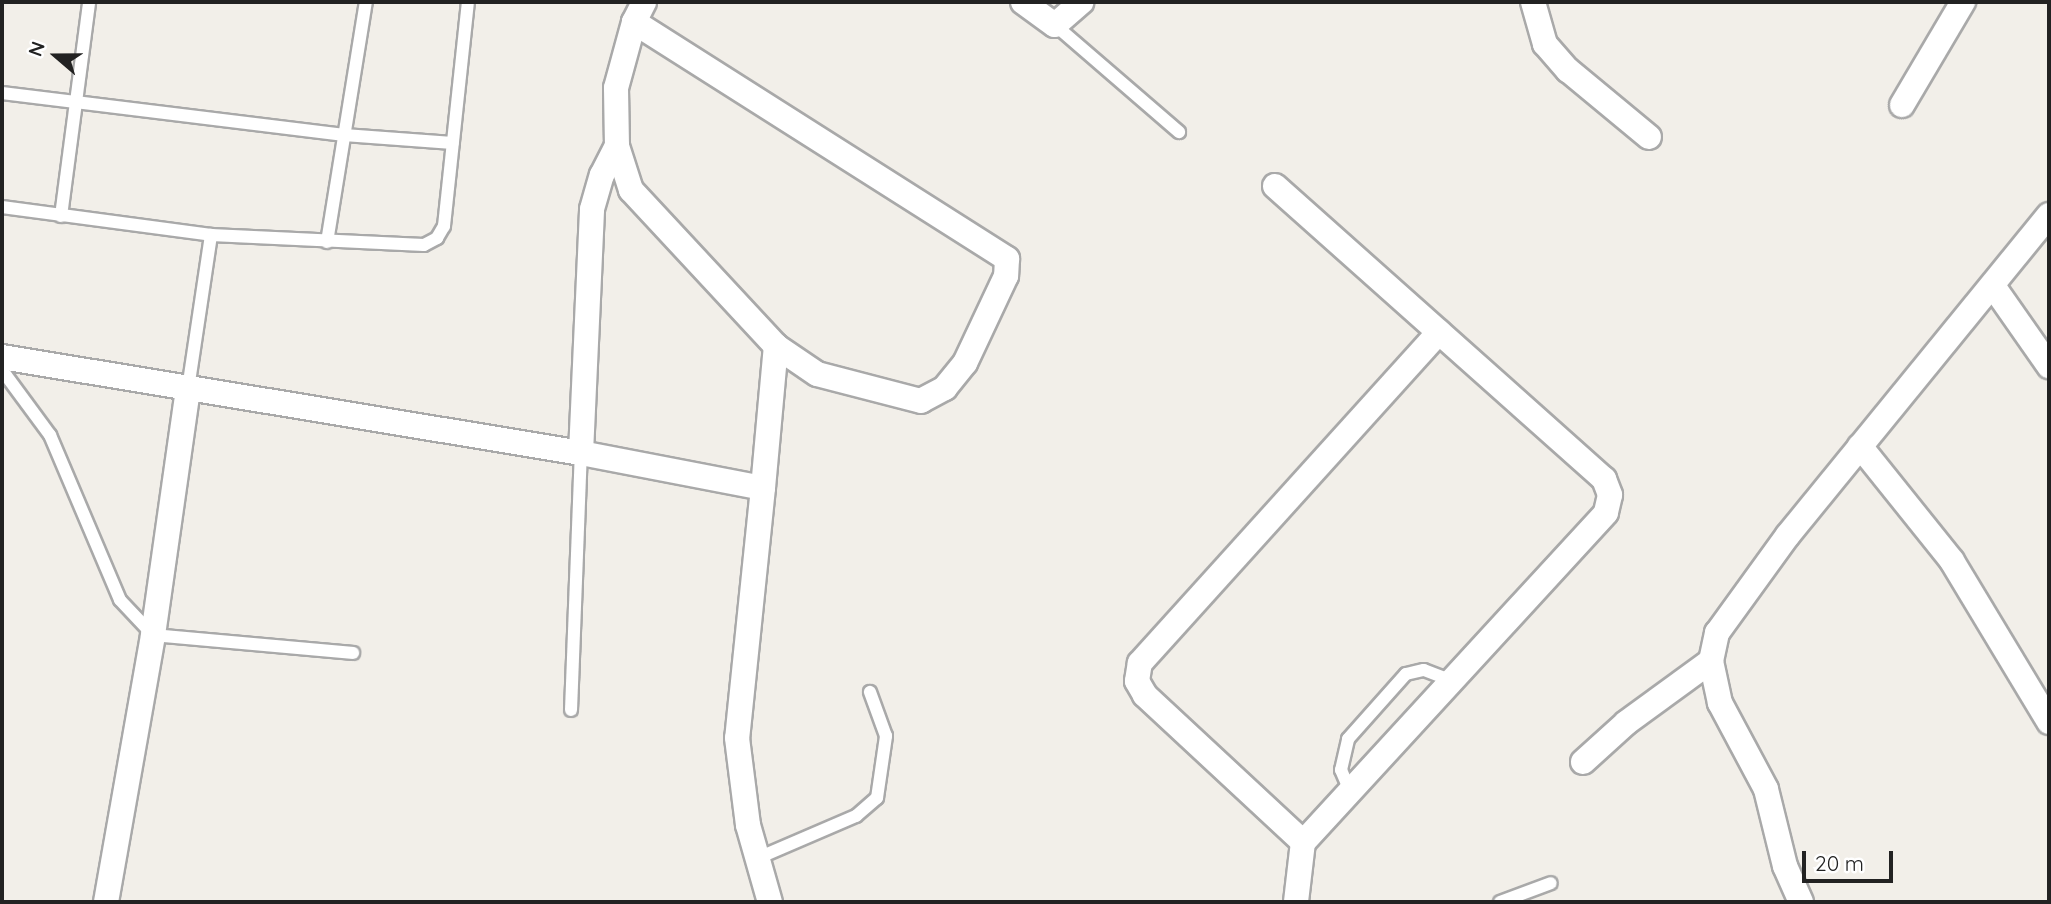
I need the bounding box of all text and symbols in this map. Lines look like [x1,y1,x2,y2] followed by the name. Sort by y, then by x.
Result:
[21,21,91,91] north arrow
[23,38,50,59] text: N
[1806,838,1897,882] scale bar
[1815,850,1864,876] text: 20 m

